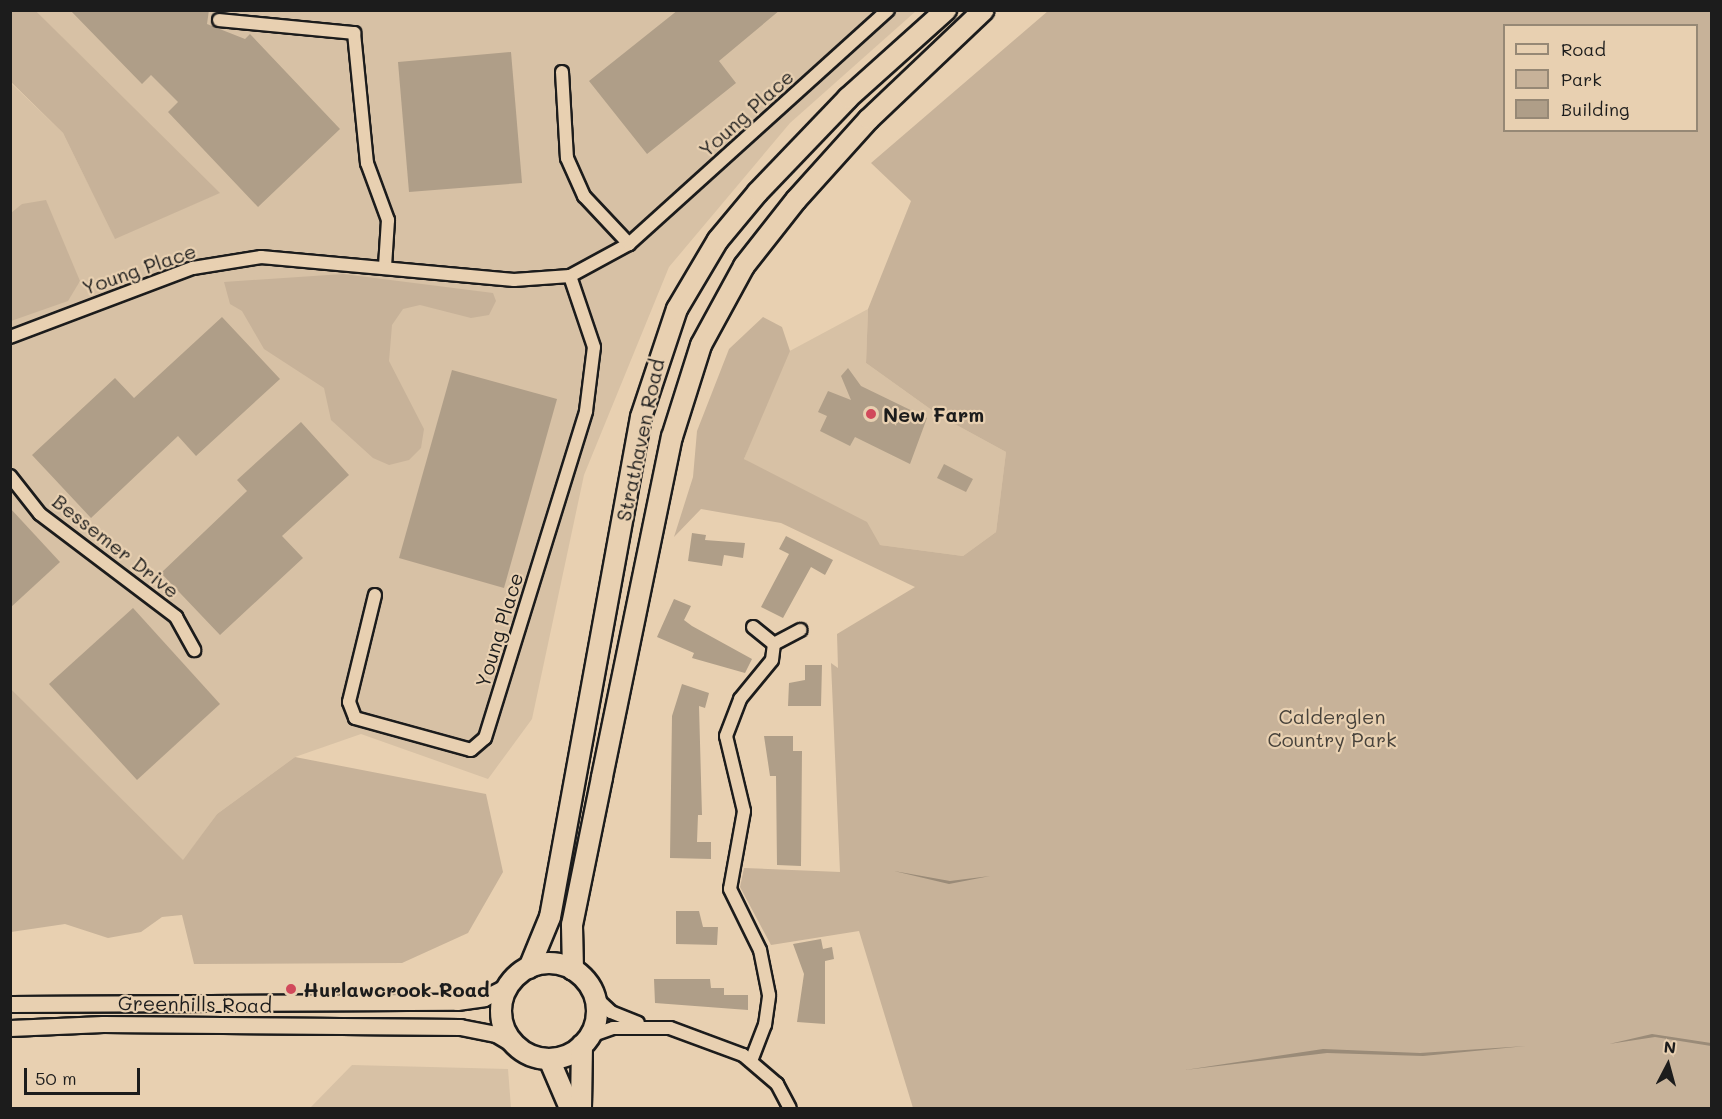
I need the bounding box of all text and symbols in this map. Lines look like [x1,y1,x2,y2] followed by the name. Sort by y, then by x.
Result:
[1503,24,1698,132] legend
[1561,37,1606,61] text: Road
[694,64,798,162] street label: Young Place
[1561,67,1602,91] text: Park
[1561,97,1629,121] text: Building
[79,238,199,300] street label: Young Place
[611,357,669,523] street label: Strathaven Road
[883,402,984,426] place label: New Farm
[864,407,878,421] marker: New Farm
[48,489,184,603] street label: Bessemer Drive
[470,570,528,690] street label: Young Place
[1267,705,1397,752] park label: Calderglen Country Park
[303,977,490,1001] place label: Hurlawcrook Road
[284,982,298,996] marker: Hurlawcrook Road
[118,991,272,1017] street label: Greenhills Road
[1638,1035,1698,1095] north arrow
[1663,1036,1677,1058] text: N
[27,1056,142,1094] scale bar
[35,1066,77,1090] text: 50 m

